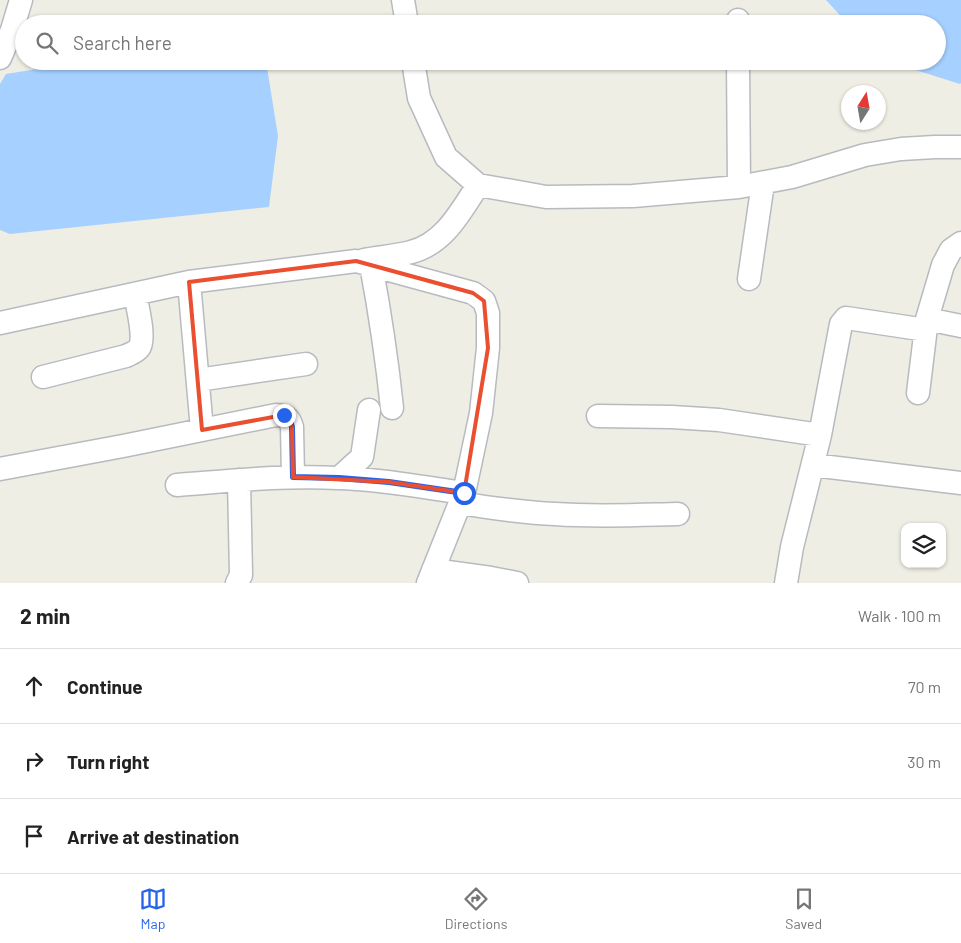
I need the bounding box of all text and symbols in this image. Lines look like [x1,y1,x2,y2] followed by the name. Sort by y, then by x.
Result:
[15,15,946,70] search box
[33,29,61,57] icon: search
[73,31,172,54] text: Search here
[841,85,886,130] north arrow
[273,404,296,427] route end
[453,482,476,505] route start
[901,523,946,568] map controls
[901,523,946,568] button: layers
[20,603,70,628] text: 2 min
[858,606,941,625] text: Walk · 100 m
[20,672,48,700] icon: ahead
[67,675,143,698] text: Continue
[908,677,941,696] text: 70 m
[20,747,48,775] icon: right
[67,750,149,773] text: Turn right
[907,752,941,771] text: 30 m
[20,822,48,850] icon: arrive
[67,825,239,848] text: Arrive at destination
[139,885,167,932] tab: Map
[445,885,507,932] tab: Directions
[785,885,822,932] tab: Saved

